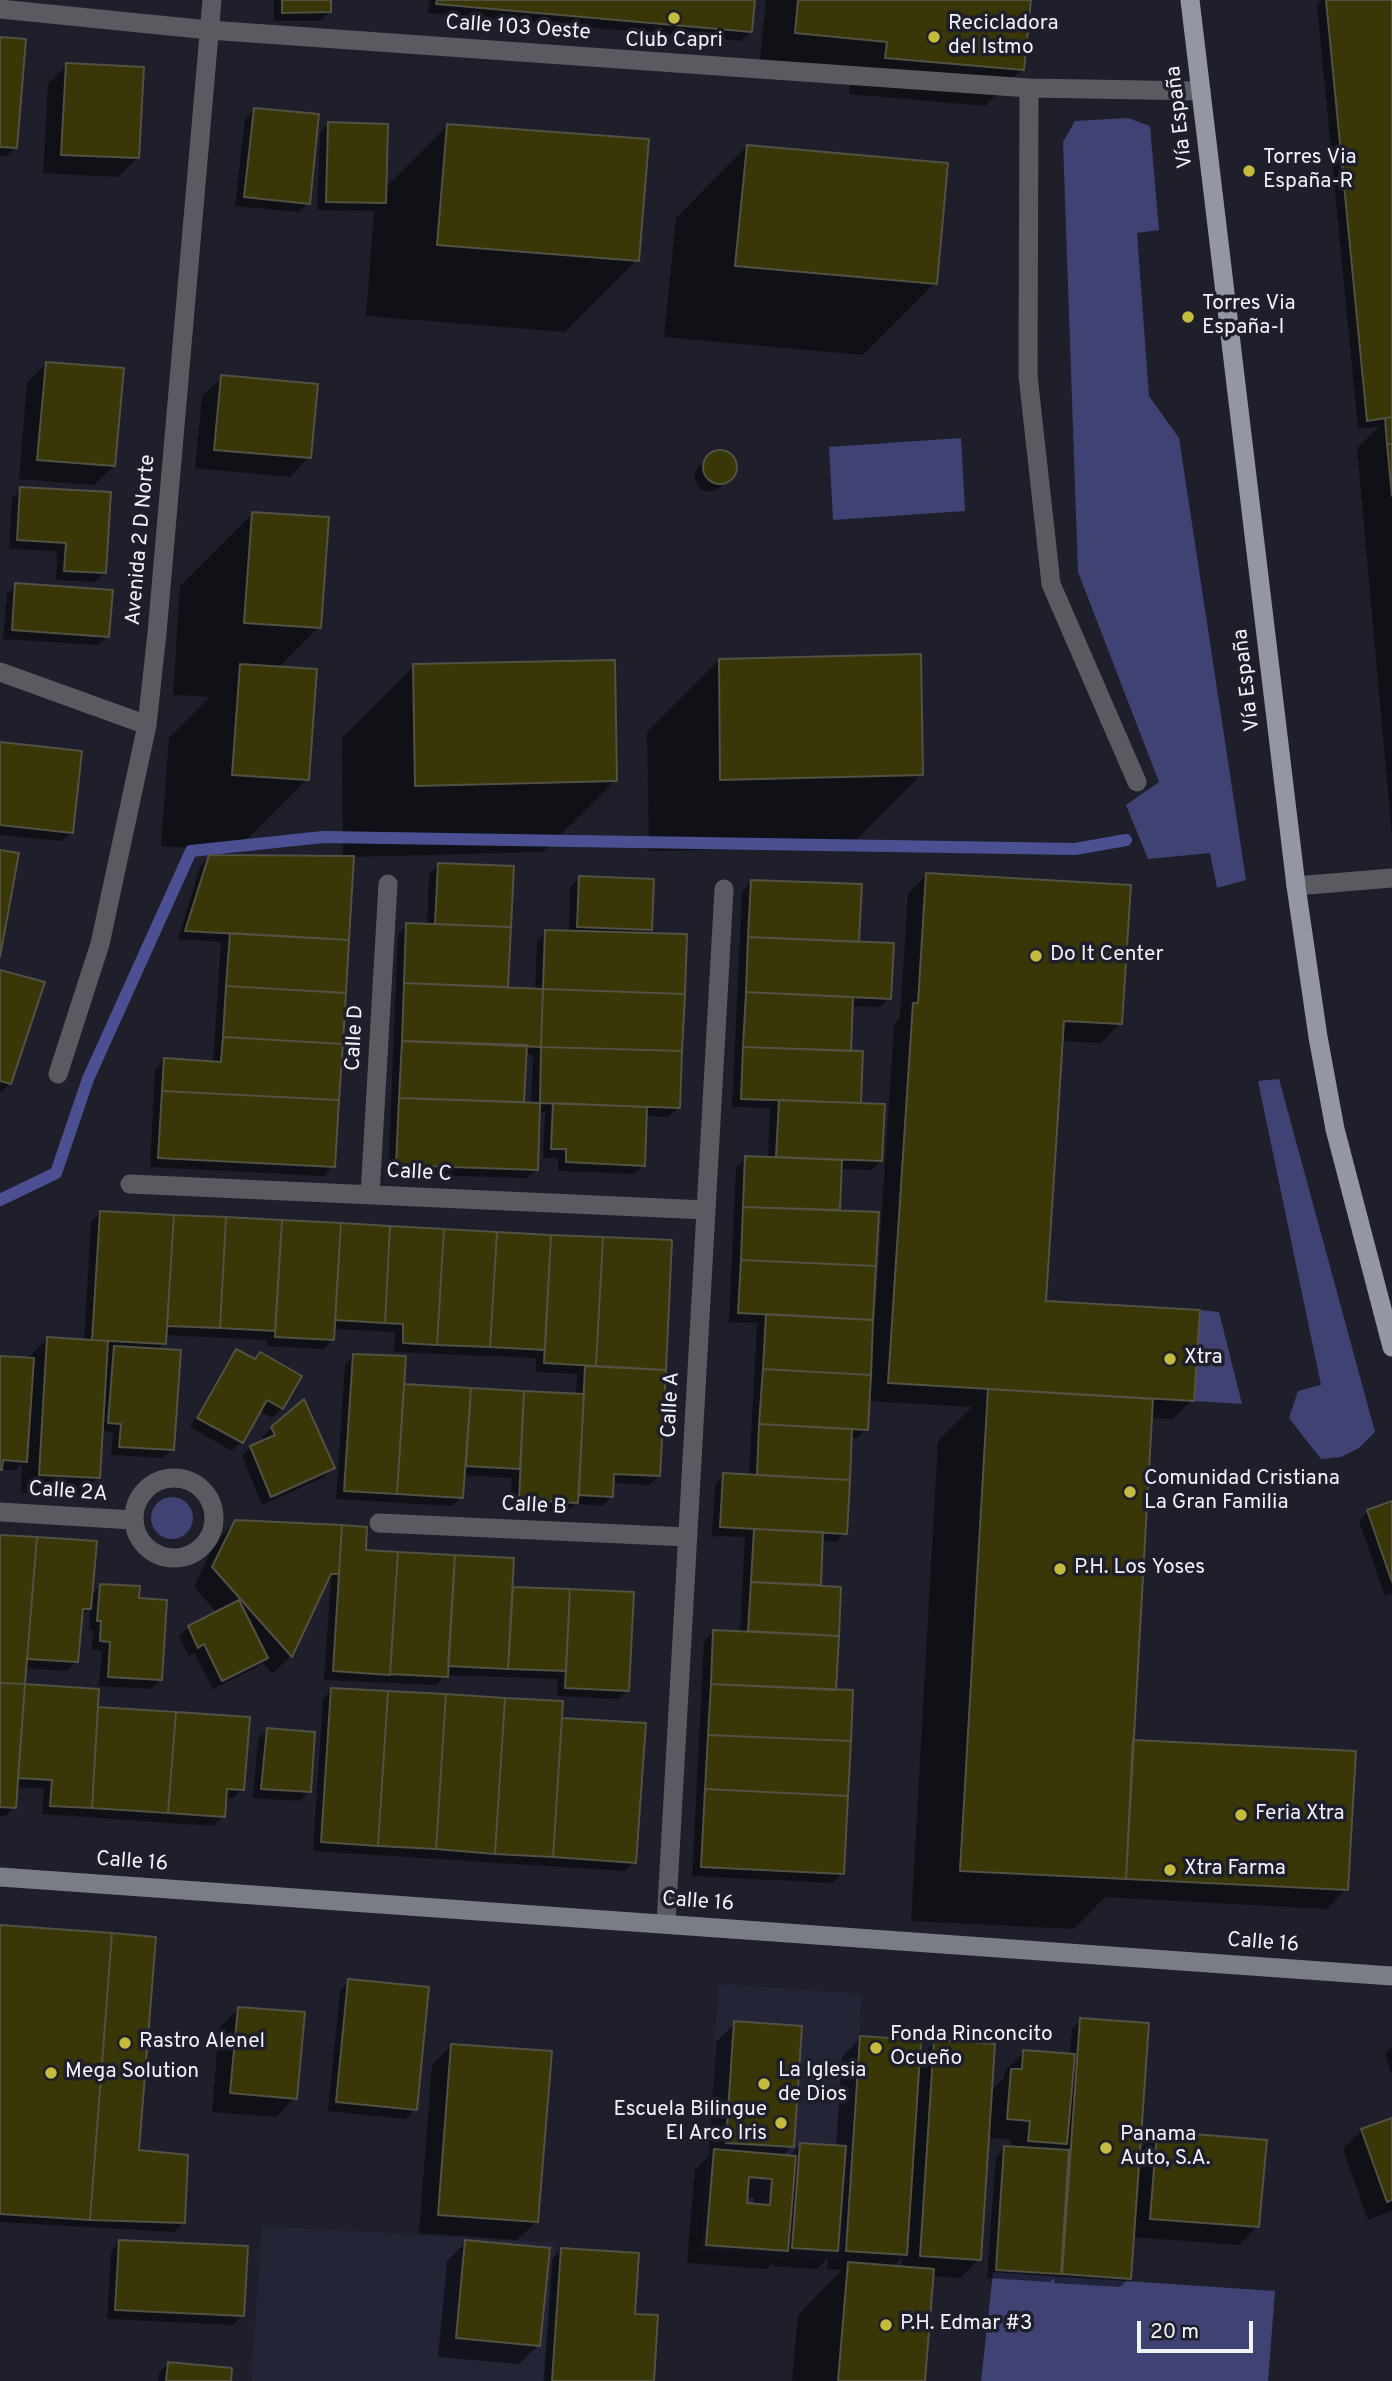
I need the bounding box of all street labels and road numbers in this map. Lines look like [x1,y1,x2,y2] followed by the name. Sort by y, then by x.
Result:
[444,11,592,47] street label: Calle 103 Oeste
[1162,64,1200,170] street label: Vía España
[122,454,162,626] street label: Avenida 2 D Norte
[1229,627,1267,733] street label: Vía España
[342,1004,370,1072] street label: Calle D
[386,1160,452,1188] street label: Calle C
[658,1371,686,1439] street label: Calle A
[28,1478,108,1508] street label: Calle 2A
[501,1493,567,1521] street label: Calle B
[95,1848,169,1878] street label: Calle 16
[661,1888,735,1918] street label: Calle 16
[1226,1929,1300,1959] street label: Calle 16

